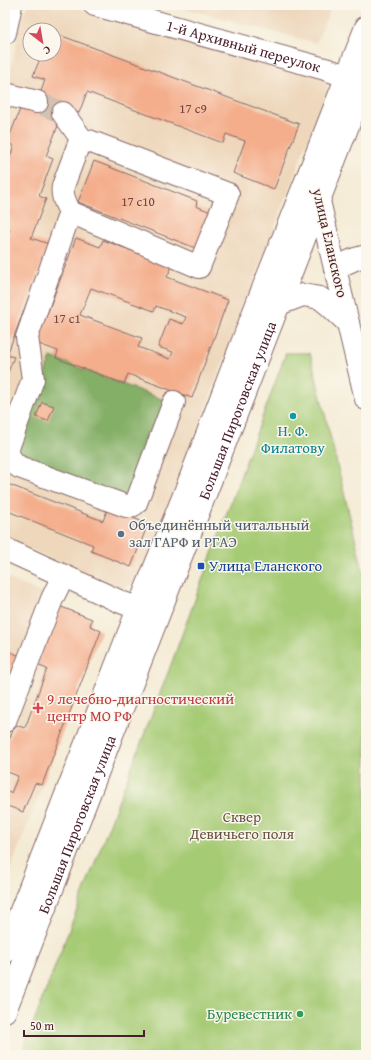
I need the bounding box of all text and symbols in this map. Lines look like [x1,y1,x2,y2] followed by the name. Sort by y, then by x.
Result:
[164,14,323,77] street label: 1-й Архивный переулок
[22,22,62,62] north arrow
[40,42,54,59] text: С
[179,99,207,118] house number: 17 с9
[307,185,353,300] street label: улица Еланского
[121,192,155,211] house number: 17 с10
[53,309,81,328] house number: 17 с1
[193,317,282,503] street label: Большая Пироговская улица
[288,411,298,421] marker: Н. Ф. Филатову
[261,420,325,458] place label: Н. Ф. Филатову
[129,514,309,552] place label: Объединённый читальный зал ГАРФ и РГАЭ
[116,529,126,539] marker: Объединённый читальный зал ГАРФ и РГАЭ
[209,555,322,576] place label: Улица Еланского
[196,561,206,571] marker: Улица Еланского
[47,688,234,726] place label: 9 лечебно-диагностический центр МО РФ
[32,702,44,714] marker: 9 лечебно-диагностический центр МО РФ
[33,731,121,917] street label: Большая Пироговская улица
[189,806,295,844] park label: Сквер Девичьего поля
[207,1003,292,1024] place label: Буревестник
[295,1009,305,1019] marker: Буревестник
[24,1012,144,1038] scale bar
[30,1017,54,1034] text: 50 m

